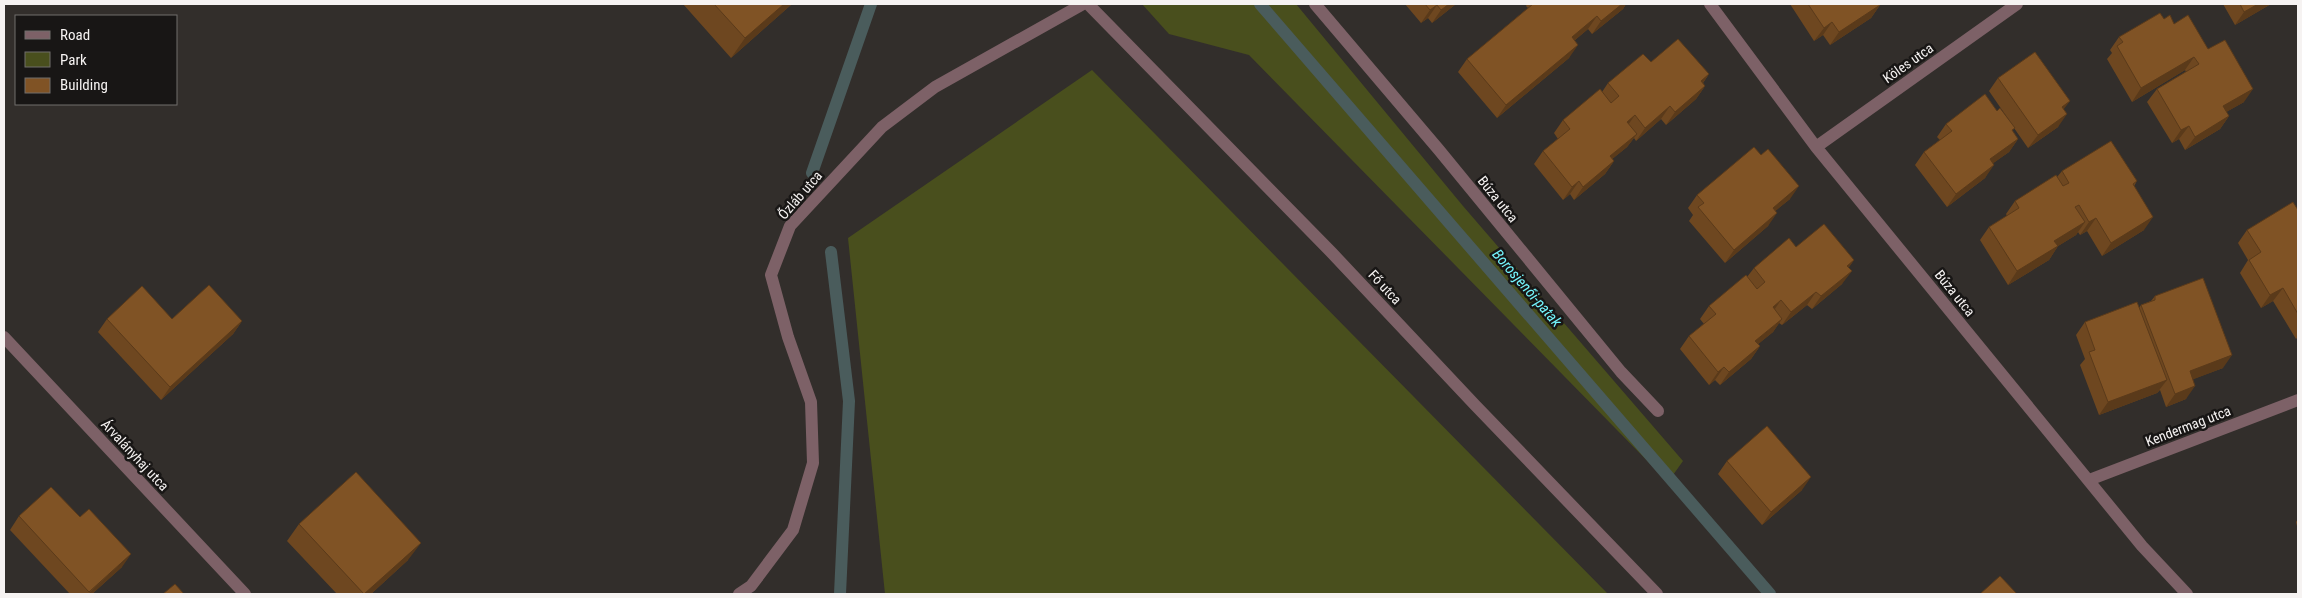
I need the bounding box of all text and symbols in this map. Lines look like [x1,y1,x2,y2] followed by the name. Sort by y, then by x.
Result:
[15,15,178,105] legend
[60,26,90,44] text: Road
[1880,40,1936,86] street label: Köles utca
[60,51,87,69] text: Park
[60,76,108,94] text: Building
[774,167,825,222] street label: Őzláb utca
[1475,173,1521,225] street label: Búza utca
[1488,246,1566,331] water label: Borosjenői-patak
[1365,267,1405,307] street label: Fő utca
[1932,267,1978,319] street label: Búza utca
[2143,402,2233,450] street label: Kendermag utca
[98,415,173,494] street label: Árvalányhaj utca

